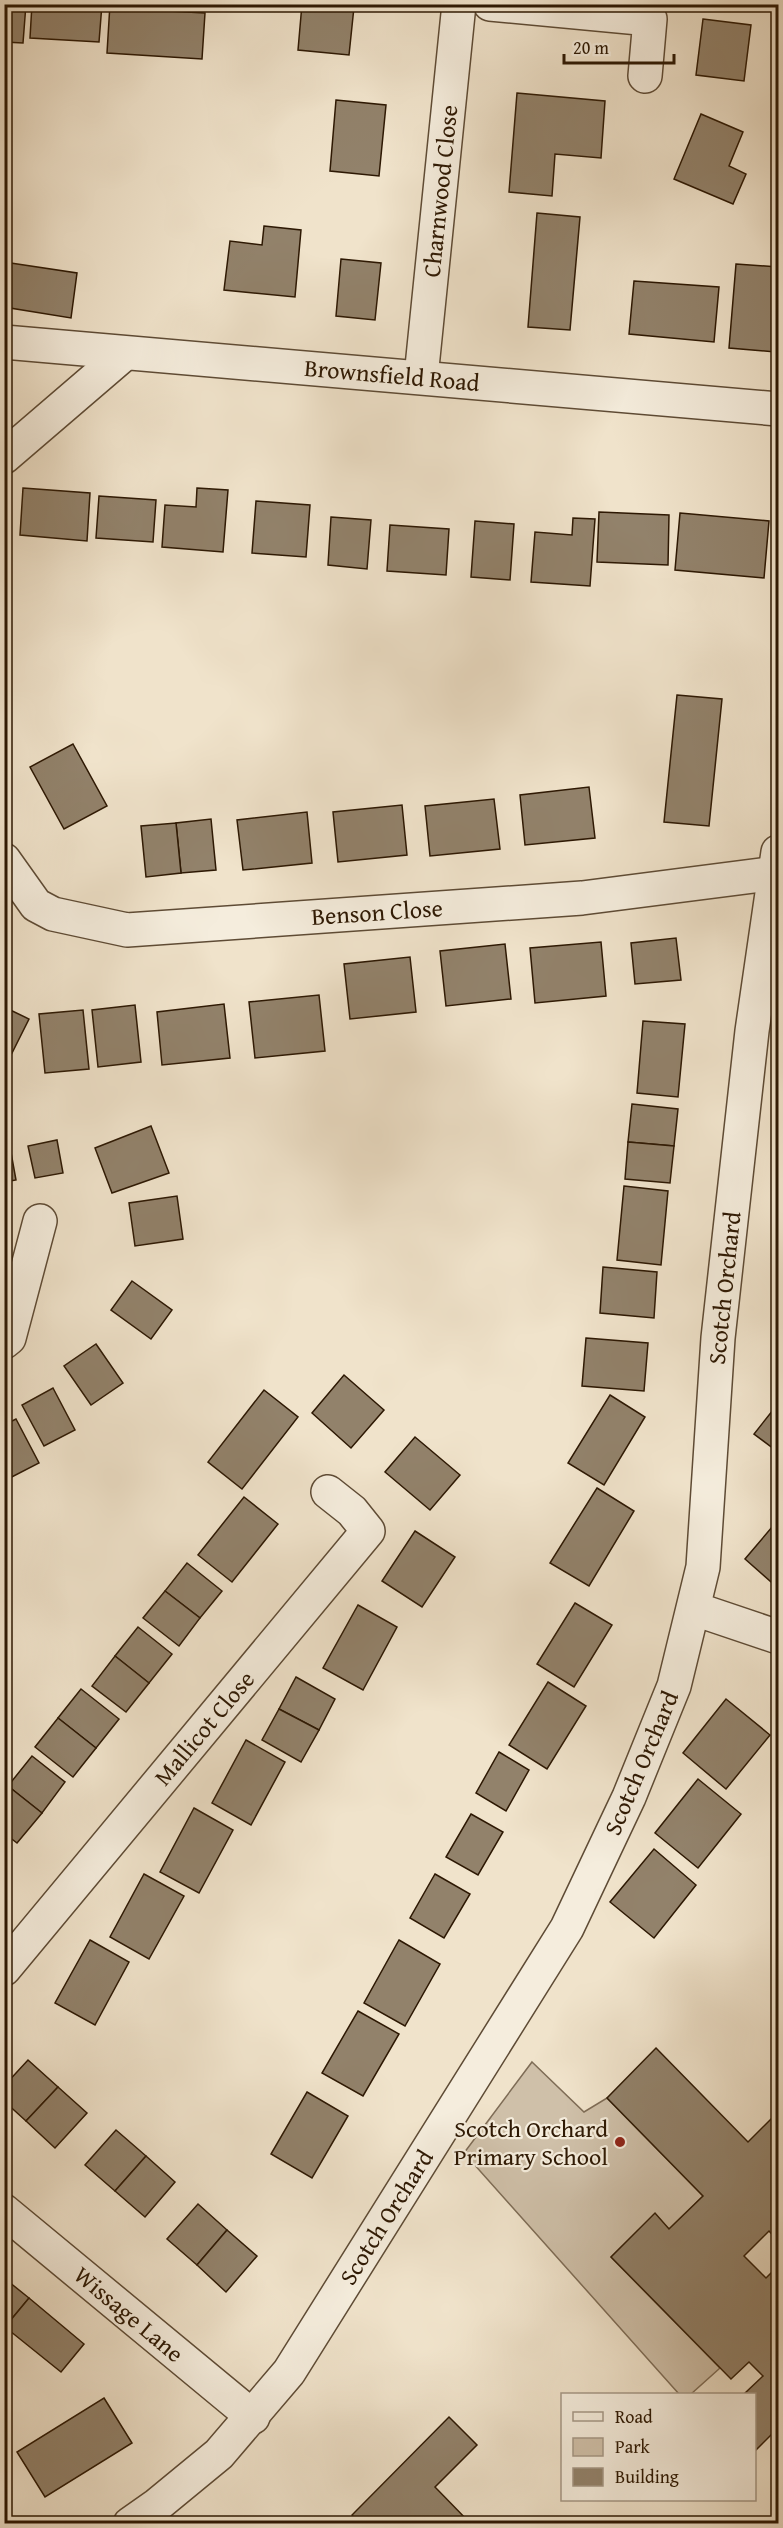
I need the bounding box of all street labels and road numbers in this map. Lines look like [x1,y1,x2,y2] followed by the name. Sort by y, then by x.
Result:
[414,103,466,279] street label: Charnwood Close
[303,350,481,400] street label: Brownsfield Road
[310,890,444,934] street label: Benson Close
[699,1210,749,1366] street label: Scotch Orchard
[145,1663,263,1793] street label: Mallicot Close
[595,1685,687,1841] street label: Scotch Orchard
[330,2142,442,2291] street label: Scotch Orchard
[66,2258,192,2370] street label: Wissage Lane

